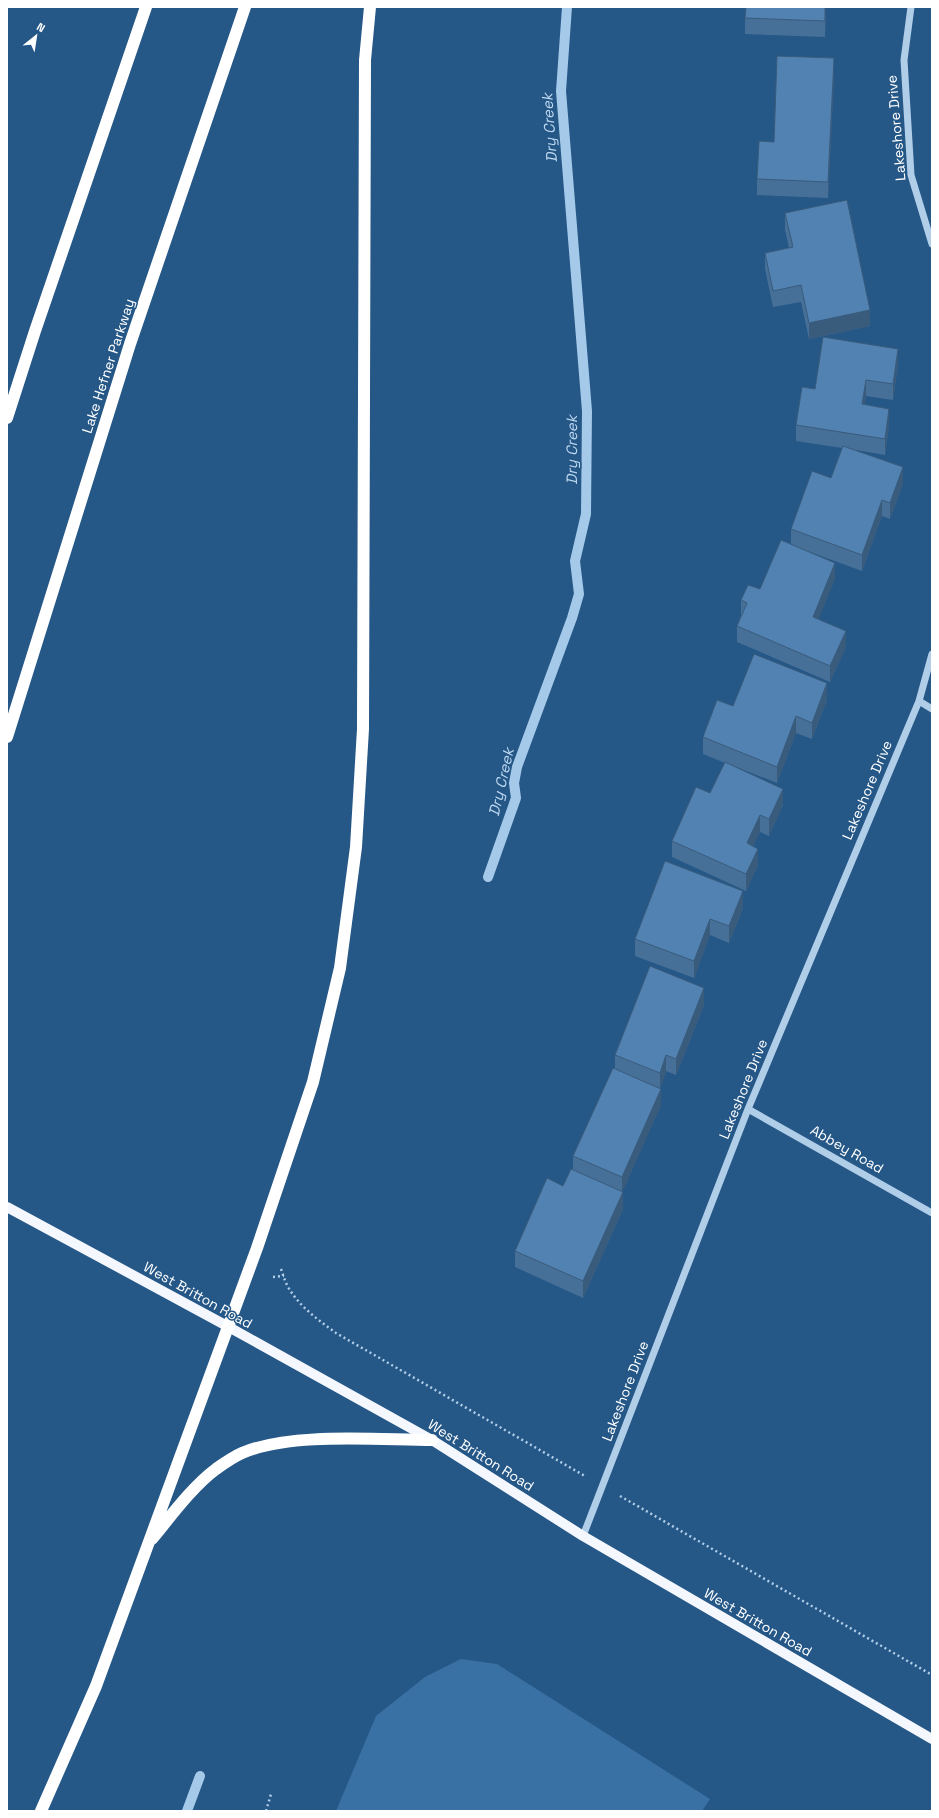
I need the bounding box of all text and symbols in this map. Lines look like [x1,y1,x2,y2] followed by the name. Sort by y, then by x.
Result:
[16,16,56,56] north arrow
[34,19,48,35] text: N
[882,74,910,182] street label: Lakeshore Drive
[537,91,561,163] water label: Dry Creek
[78,296,138,436] street label: Lake Hefner Parkway
[562,413,581,485] water label: Dry Creek
[838,738,896,842] street label: Lakeshore Drive
[484,744,519,818] water label: Dry Creek
[715,1036,771,1142] street label: Lakeshore Drive
[807,1121,887,1177] street label: Abbey Road
[140,1258,256,1332] street label: West Britton Road
[598,1338,652,1444] street label: Lakeshore Drive
[425,1415,537,1495] street label: West Britton Road
[701,1584,815,1660] street label: West Britton Road

